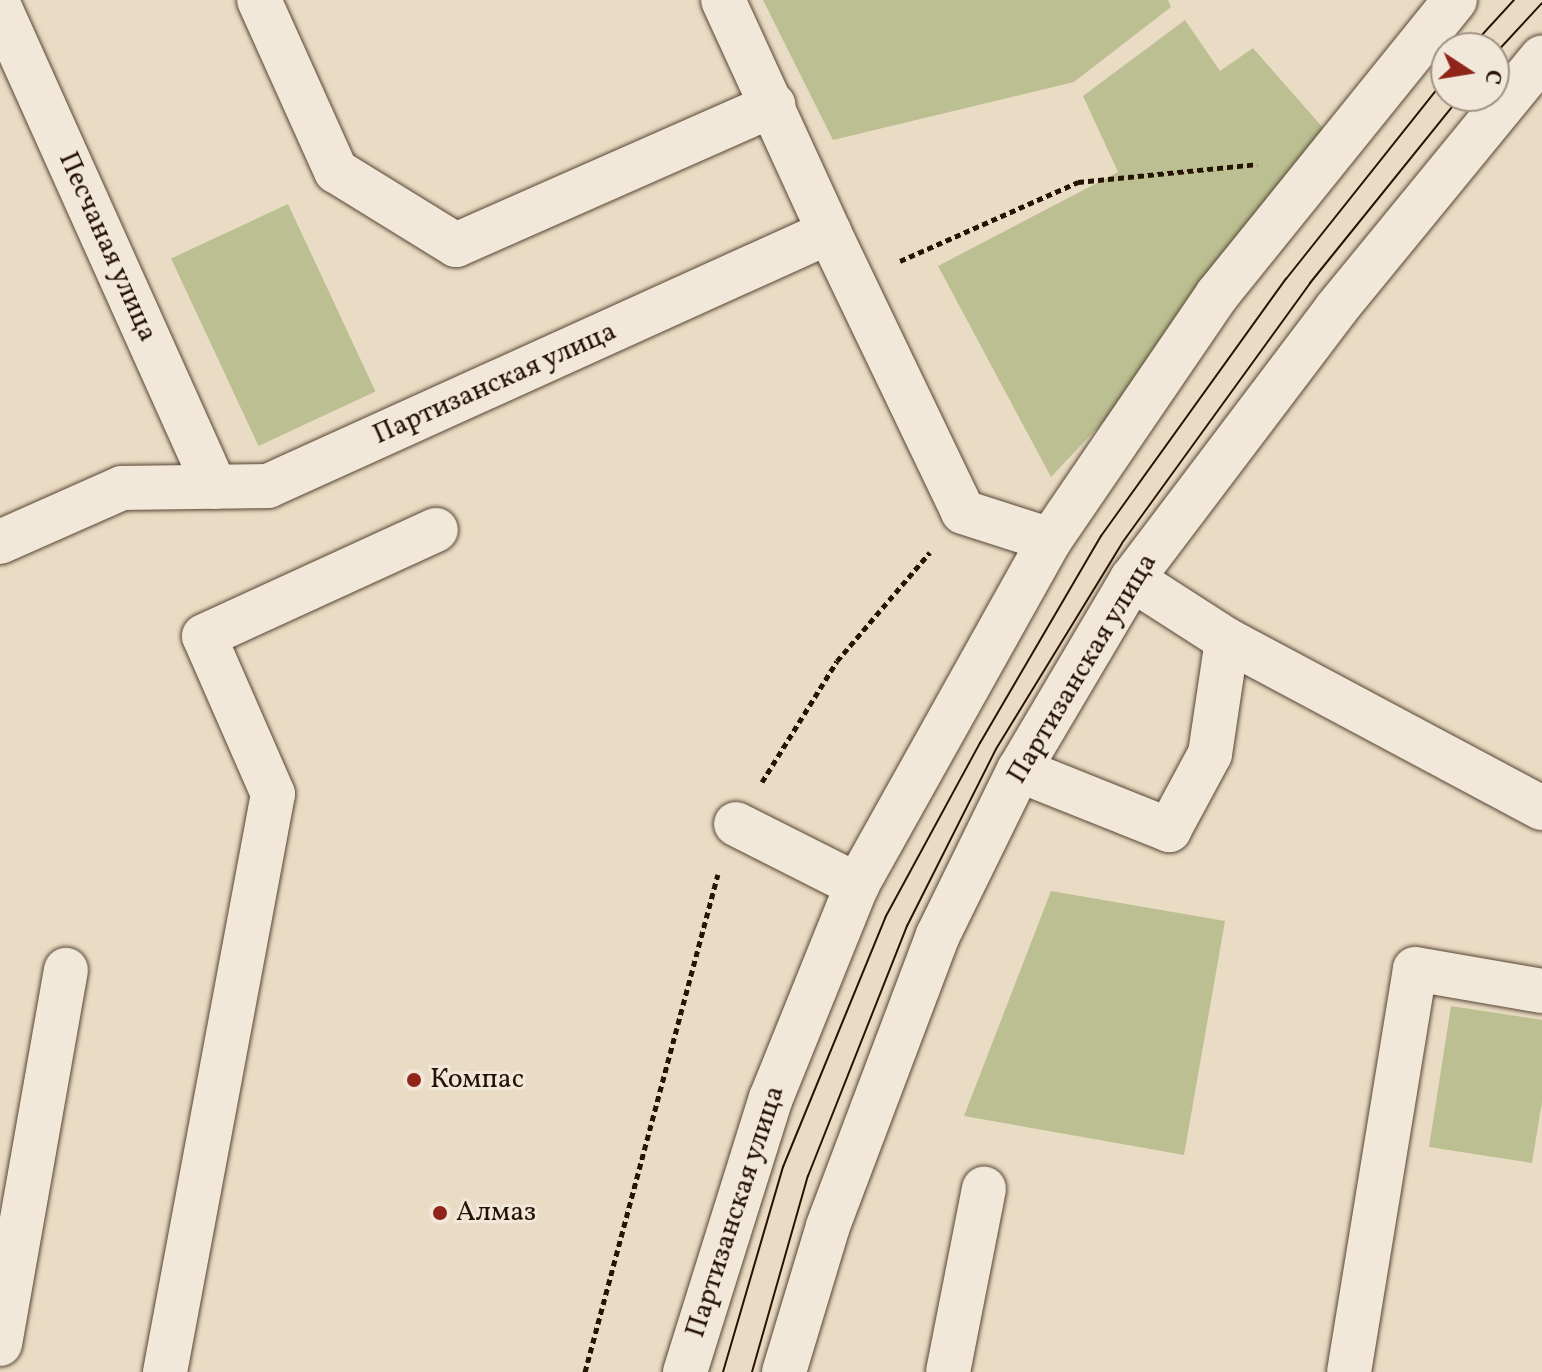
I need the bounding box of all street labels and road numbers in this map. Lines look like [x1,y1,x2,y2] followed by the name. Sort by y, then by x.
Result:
[50,147,164,347] street label: Песчаная улица
[368,315,622,453] street label: Партизанская улица
[1001,547,1165,791] street label: Партизанская улица
[679,1082,793,1342] street label: Партизанская улица

